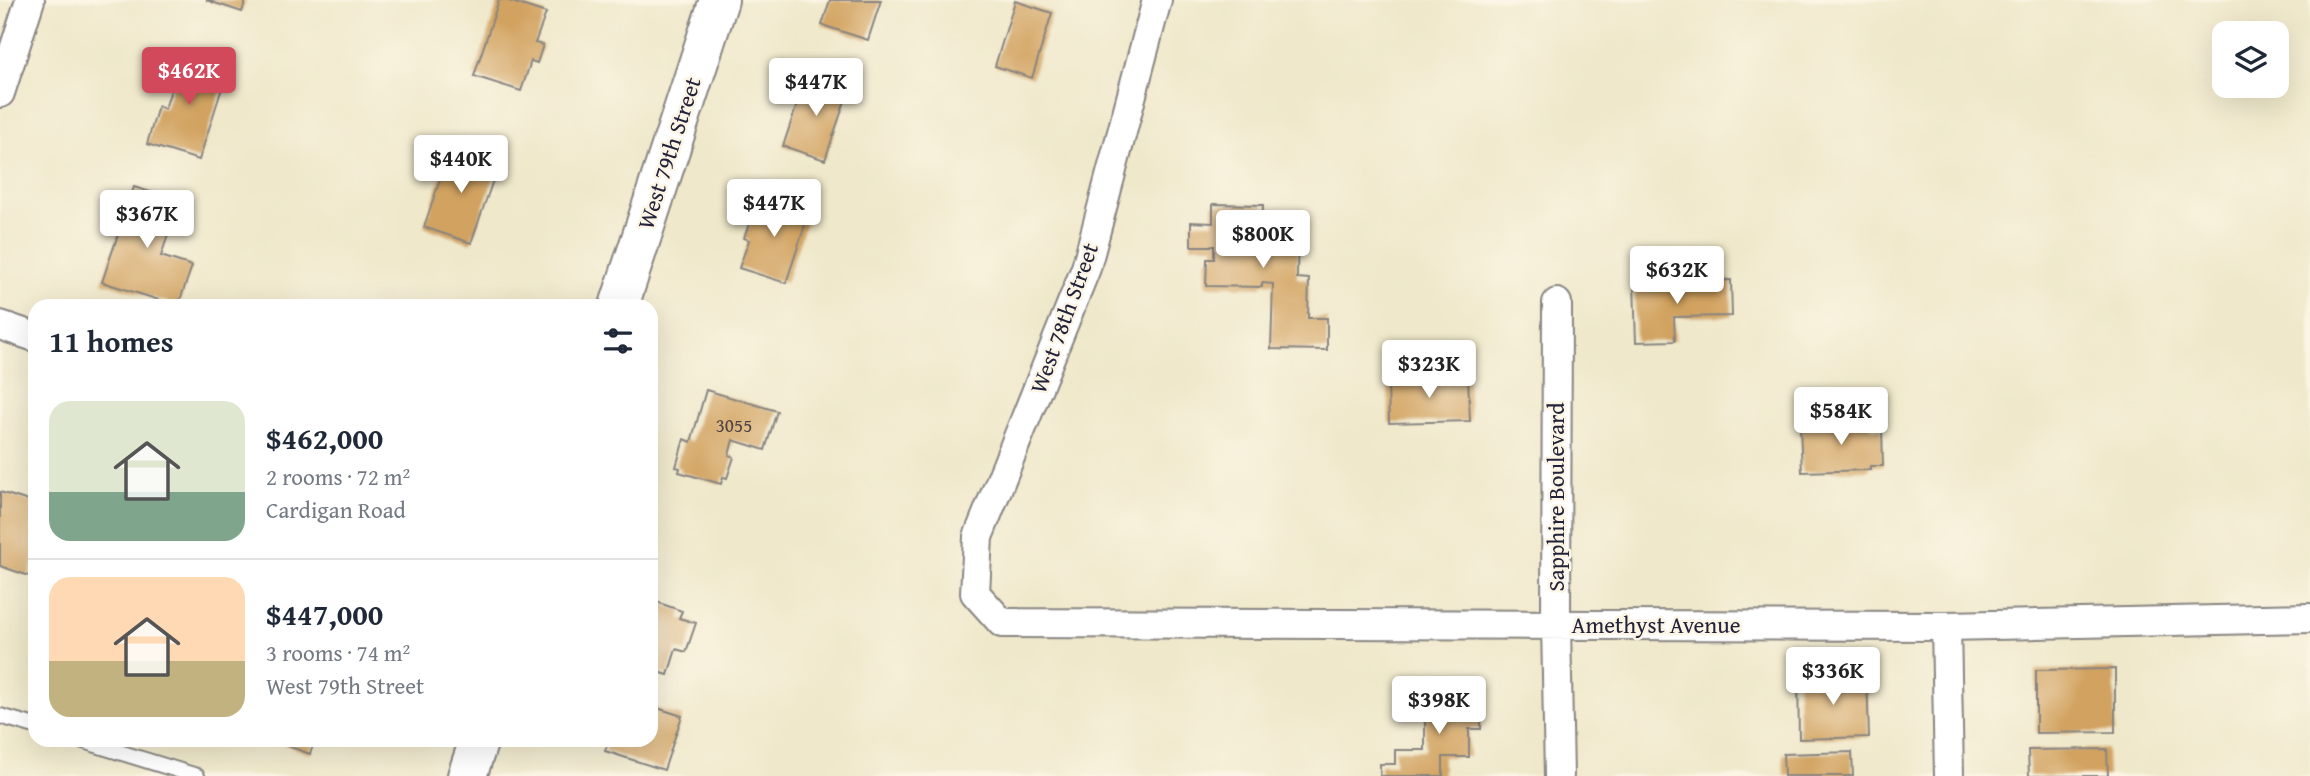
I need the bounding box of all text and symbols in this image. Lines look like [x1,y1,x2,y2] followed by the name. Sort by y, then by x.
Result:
[2212,21,2289,98] map controls
[2212,21,2289,98] button: layers
[140,48,238,107] pin: $462K
[158,53,220,86] text: $462K
[767,58,865,118] pin: $447K
[785,64,847,97] text: $447K
[628,73,709,233] street label: West 79th Street
[412,136,510,195] pin: $440K
[430,141,492,174] text: $440K
[725,180,823,239] pin: $447K
[743,185,805,218] text: $447K
[98,190,196,250] pin: $367K
[116,196,178,229] text: $367K
[1214,210,1312,270] pin: $800K
[1232,216,1294,249] text: $800K
[1021,238,1106,398] street label: West 78th Street
[1628,246,1726,306] pin: $632K
[1646,252,1708,285] text: $632K
[49,319,174,363] text: 11 homes
[599,322,637,360] icon: filters
[1380,340,1478,400] pin: $323K
[1398,346,1460,379] text: $323K
[1792,388,1890,447] pin: $584K
[1810,393,1872,426] text: $584K
[1539,402,1572,592] street label: Sapphire Boulevard
[716,411,752,439] house number: 3055
[266,416,383,460] text: $462,000
[105,429,189,513] icon: home
[266,460,410,493] text: 2 rooms · 72 m²
[266,493,406,526] text: Cardigan Road
[266,592,383,636] text: $447,000
[105,605,189,689] icon: home
[1571,608,1741,641] street label: Amethyst Avenue
[266,636,410,669] text: 3 rooms · 74 m²
[1784,648,1882,707] pin: $336K
[1802,653,1864,686] text: $336K
[266,669,424,702] text: West 79th Street
[1390,676,1488,736] pin: $398K
[1408,682,1470,715] text: $398K

